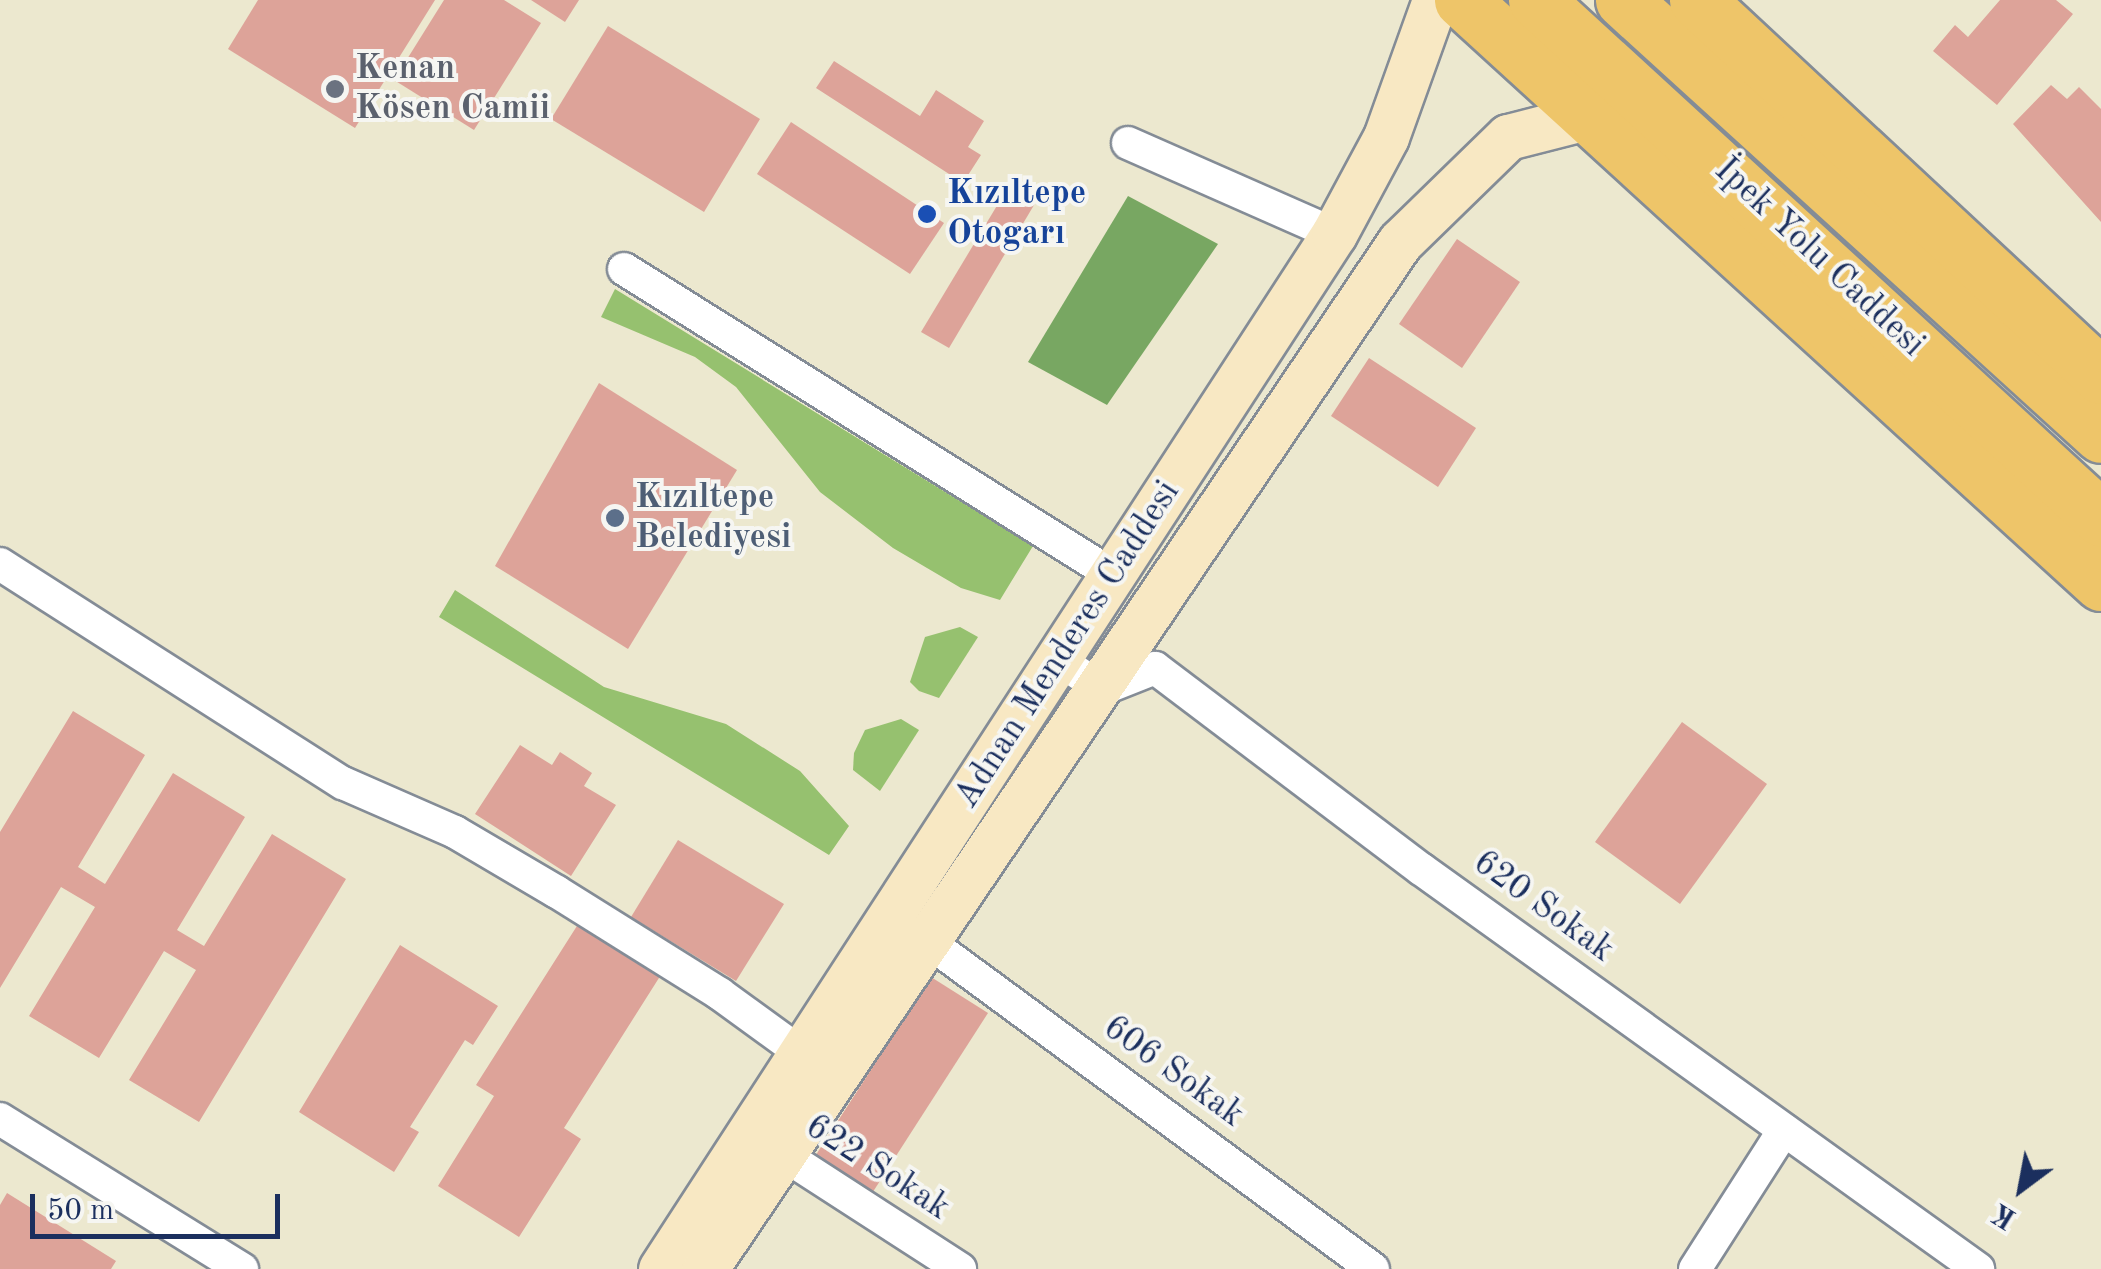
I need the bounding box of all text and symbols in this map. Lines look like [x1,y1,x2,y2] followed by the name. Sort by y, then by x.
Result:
[355,48,550,130] place label: Kenan Kösen Camii
[324,78,346,100] marker: Kenan Kösen Camii
[1705,150,1933,366] street label: İpek Yolu Caddesi
[947,173,1086,255] place label: Kızıltepe Otogarı
[916,203,938,225] marker: Kızıltepe Otogarı
[946,473,1190,817] street label: Adnan Menderes Caddesi
[635,477,791,559] place label: Kızıltepe Belediyesi
[604,507,626,529] marker: Kızıltepe Belediyesi
[1465,842,1621,972] street label: 620 Sokak
[1095,1007,1251,1137] street label: 606 Sokak
[797,1106,957,1230] street label: 622 Sokak
[1971,1139,2071,1239] north arrow
[35,1174,285,1236] scale bar
[47,1196,114,1226] text: 50 m
[1989,1197,2022,1232] text: K

